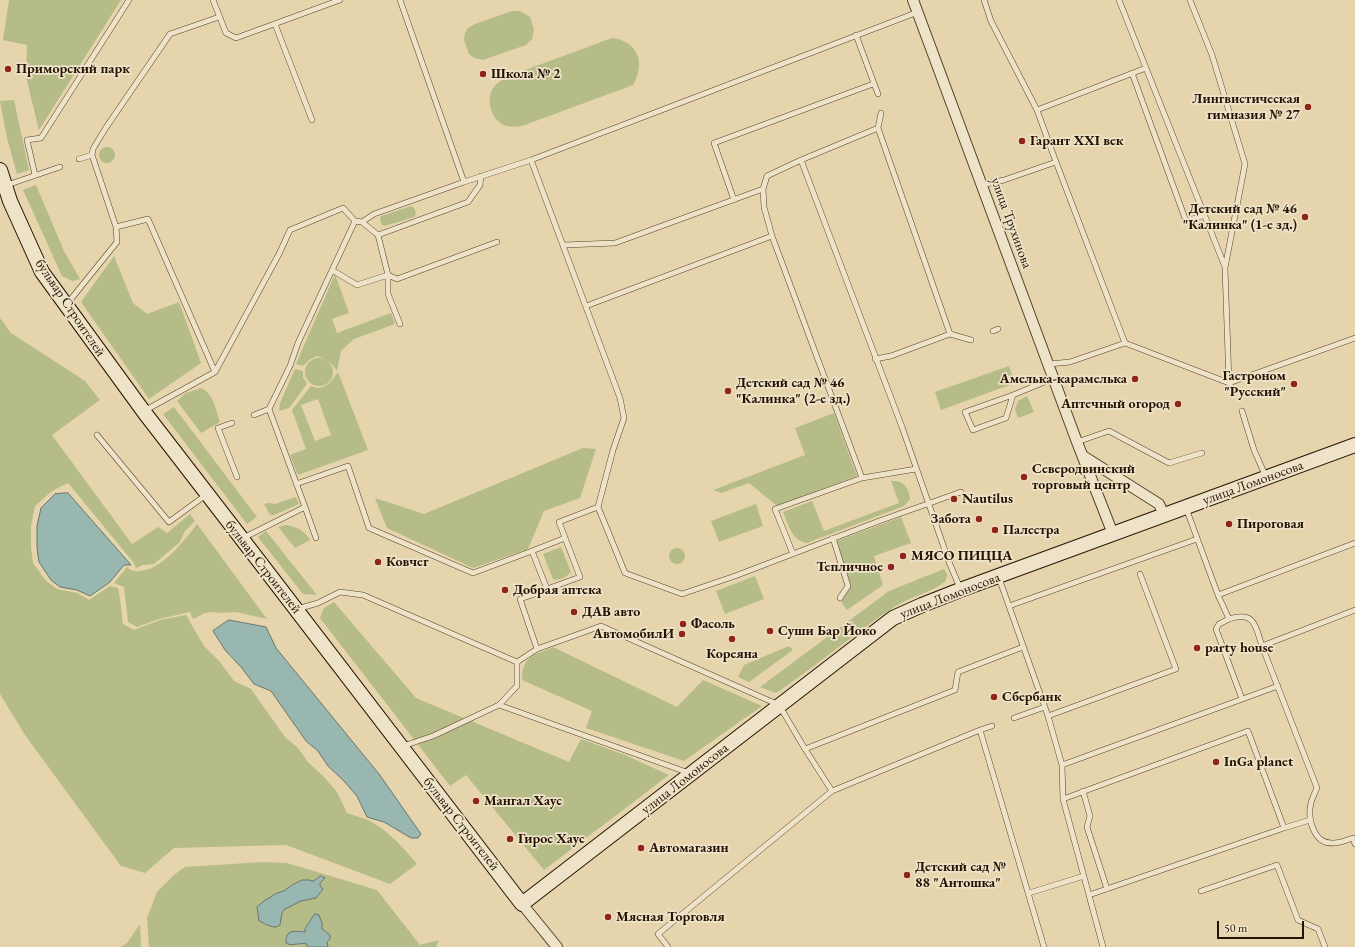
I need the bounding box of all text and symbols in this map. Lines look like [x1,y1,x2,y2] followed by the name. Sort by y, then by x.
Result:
[16,61,130,77] place label: Приморский парк
[3,64,13,74] marker: Приморский парк
[491,66,560,82] place label: Школа № 2
[478,69,488,79] marker: Школа № 2
[1192,91,1300,124] place label: Лингвистическая гимназия № 27
[1303,102,1313,112] marker: Лингвистическая гимназия № 27
[1030,133,1123,149] place label: Гарант XXI век
[1017,136,1027,146] marker: Гарант XXI век
[987,175,1035,271] street label: улица Трухинова
[1183,201,1297,234] place label: Детский сад № 46 "Калинка" (1-е зд.)
[1300,212,1310,222] marker: Детский сад № 46 "Калинка" (1-е зд.)
[31,256,109,360] street label: бульвар Строителей
[1222,368,1286,400] place label: Гастроном "Русский"
[1000,371,1127,387] place label: Амелька-карамелька
[1130,374,1140,384] marker: Амелька-карамелька
[736,375,850,408] place label: Детский сад № 46 "Калинка" (2-е зд.)
[1289,379,1299,389] marker: Гастроном "Русский"
[723,386,733,396] marker: Детский сад № 46 "Калинка" (2-е зд.)
[1061,396,1170,412] place label: Аптечный огород
[1173,399,1183,409] marker: Аптечный огород
[1200,457,1306,509] street label: улица Ломоносова
[1032,461,1135,494] place label: Северодвинский торговый центр
[1019,472,1029,482] marker: Северодвинский торговый центр
[962,491,1013,507] place label: Nautilus
[949,494,959,504] marker: Nautilus
[931,511,971,527] place label: Забота
[974,514,984,524] marker: Забота
[1237,516,1304,532] place label: Пироговая
[221,517,305,617] street label: бульвар Строителей
[1224,519,1234,529] marker: Пироговая
[1003,522,1060,538] place label: Палестра
[990,525,1000,535] marker: Палестра
[911,548,1012,564] place label: МЯСО ПИЦЦА
[898,551,908,561] marker: МЯСО ПИЦЦА
[386,554,428,570] place label: Ковчег
[373,557,383,567] marker: Ковчег
[816,559,883,575] place label: Тепличное
[886,562,896,572] marker: Тепличное
[898,569,1002,623] street label: улица Ломоносова
[513,582,602,598] place label: Добрая аптека
[500,585,510,595] marker: Добрая аптека
[582,604,640,620] place label: ДАВ авто
[569,607,579,617] marker: ДАВ авто
[691,616,735,632] place label: Фасоль
[678,619,688,629] marker: Фасоль
[778,623,876,639] place label: Суши Бар Йоко
[593,626,674,642] place label: АвтомобилИ
[765,626,775,636] marker: Суши Бар Йоко
[677,629,687,639] marker: АвтомобилИ
[727,634,737,644] marker: Кореяна
[1205,640,1273,656] place label: party house
[1192,643,1202,653] marker: party house
[706,646,758,662] place label: Кореяна
[1002,689,1061,705] place label: Сбербанк
[989,692,999,702] marker: Сбербанк
[638,740,732,818] street label: улица Ломоносова
[1224,754,1293,770] place label: InGa planet
[1211,757,1221,767] marker: InGa planet
[419,774,503,874] street label: бульвар Строителей
[484,793,562,809] place label: Мангал Хаус
[471,796,481,806] marker: Мангал Хаус
[518,831,585,847] place label: Гирос Хаус
[505,834,515,844] marker: Гирос Хаус
[649,840,729,856] place label: Автомагазин
[636,843,646,853] marker: Автомагазин
[915,859,1005,892] place label: Детский сад № 88 "Антошка"
[902,870,912,880] marker: Детский сад № 88 "Антошка"
[616,909,725,925] place label: Мясная Торговля
[603,912,613,922] marker: Мясная Торговля
[1219,913,1306,939] scale bar
[1224,920,1247,936] text: 50 m

